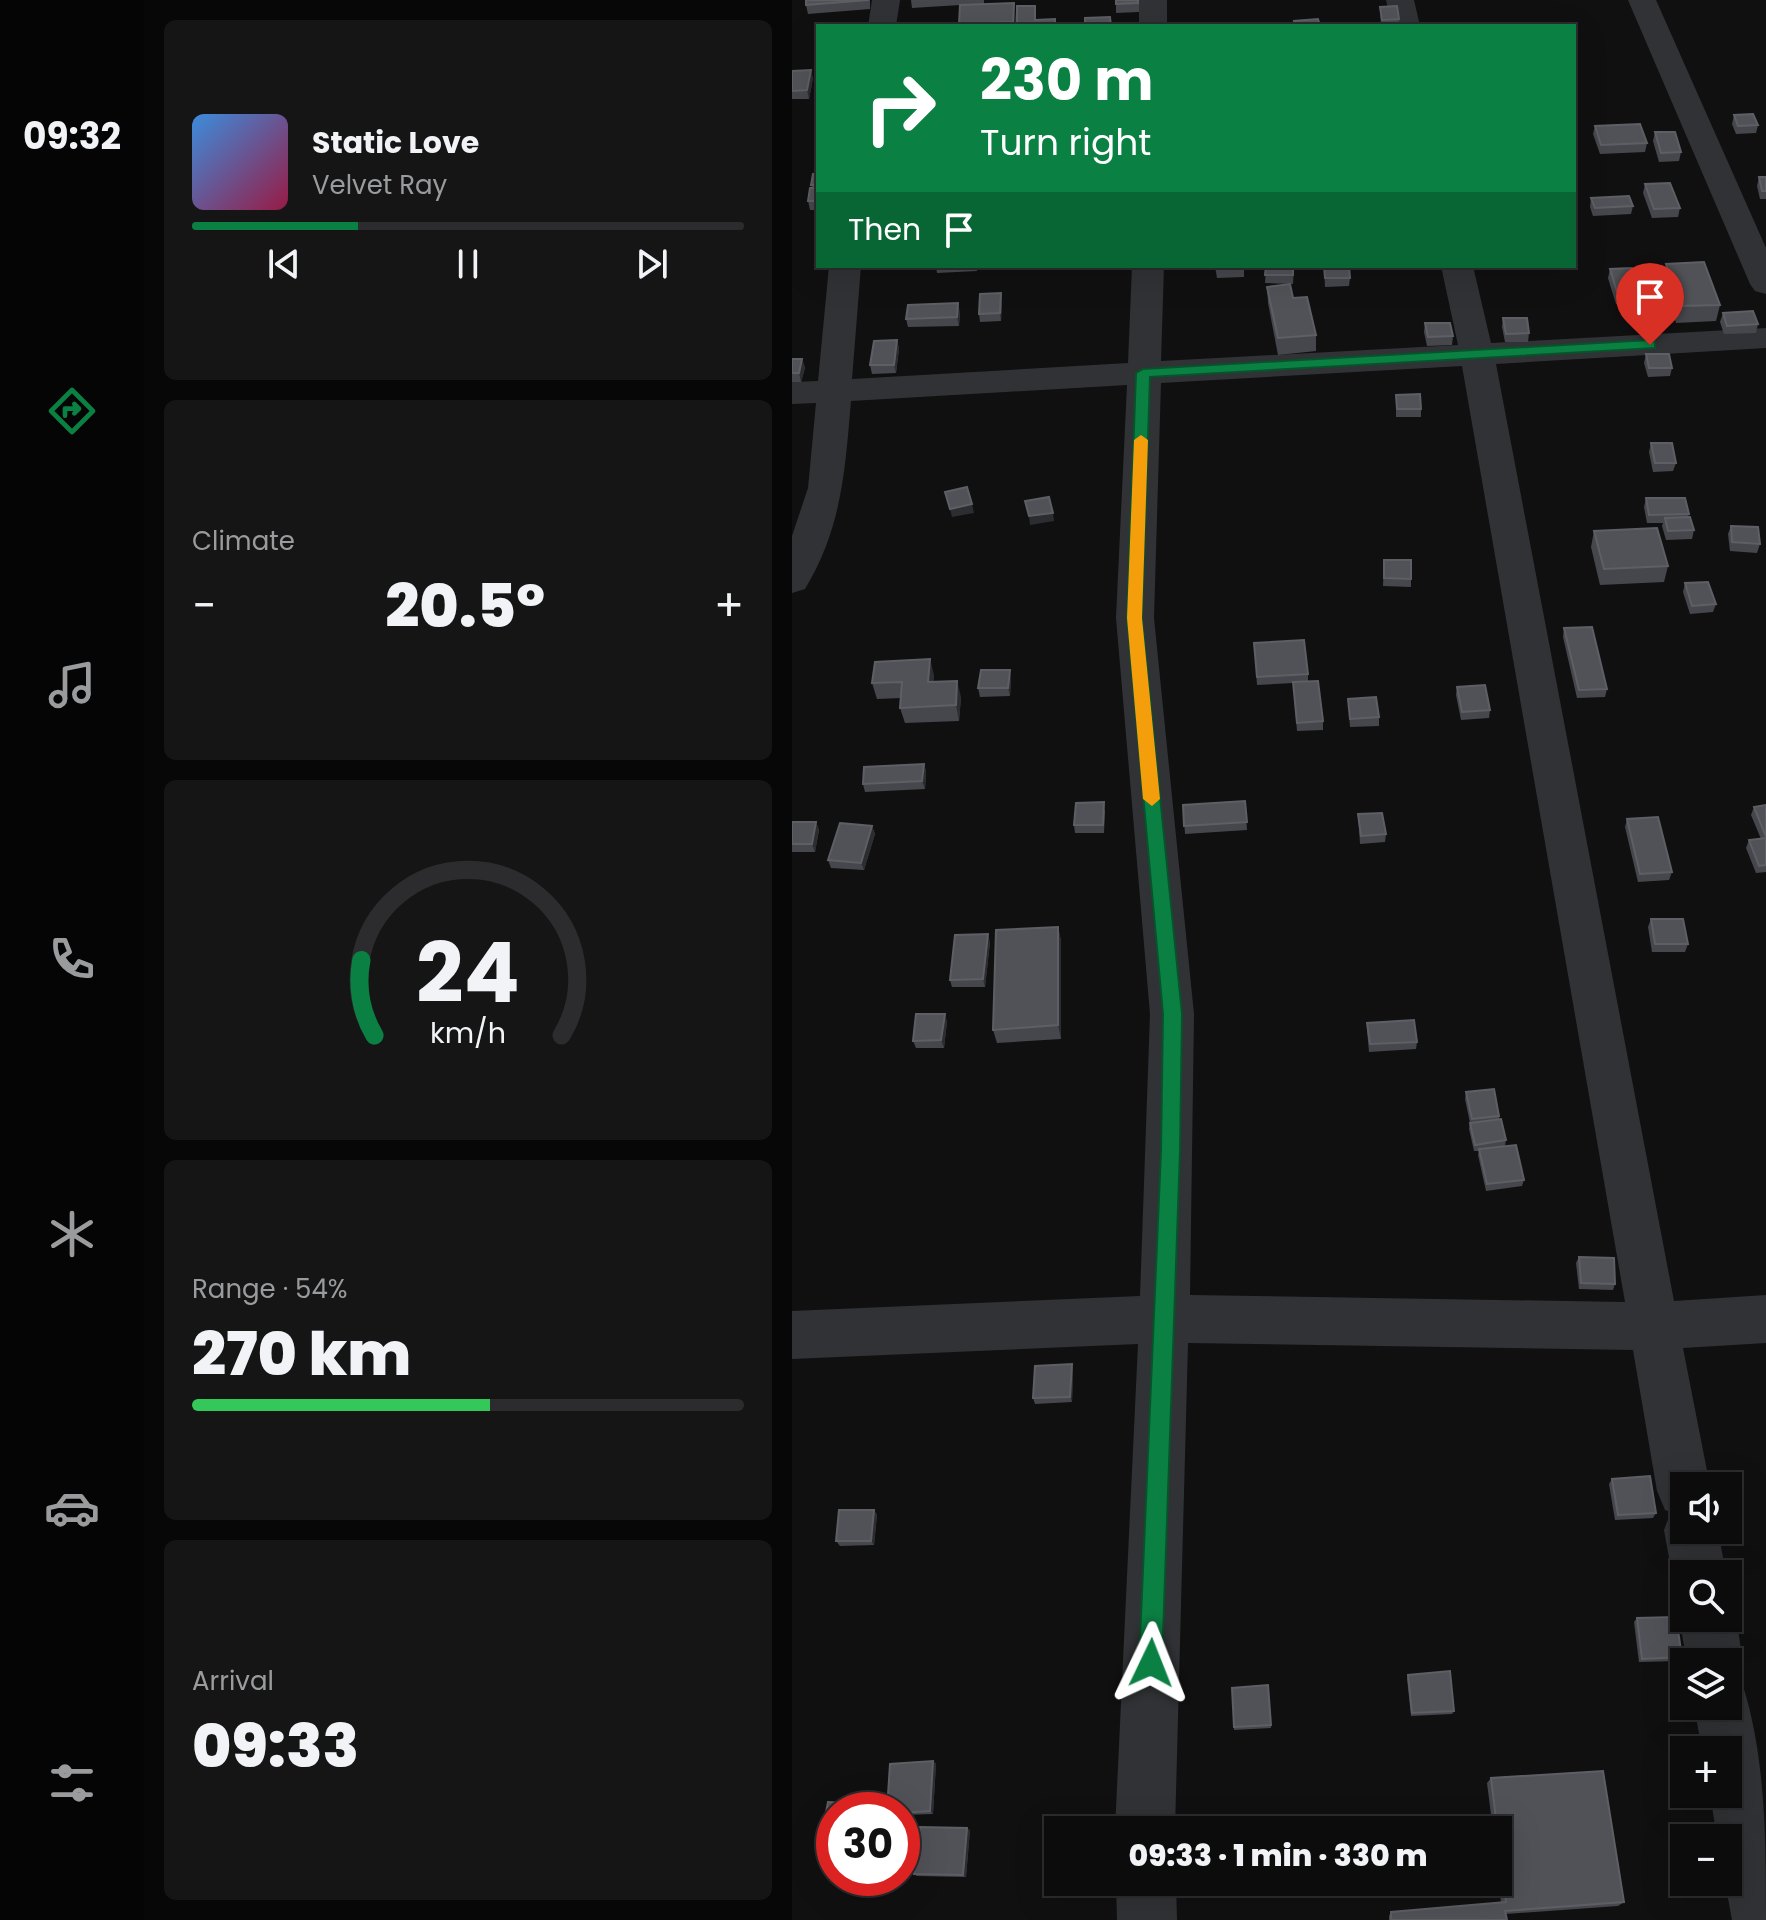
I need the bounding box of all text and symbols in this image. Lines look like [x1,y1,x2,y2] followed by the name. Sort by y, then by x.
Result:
[980,41,1154,120] text: 230 m
[848,56,952,160] icon: right
[23,111,121,162] text: 09:32
[980,117,1151,168] text: Turn right
[312,121,479,164] text: Static Love
[312,167,447,203] text: Velvet Ray
[848,208,921,251] text: Then
[937,208,981,252] icon: arrive
[262,242,306,286] icon: previous
[446,242,490,286] icon: pause
[630,242,674,286] icon: next
[1616,263,1684,345] pin
[1628,275,1672,319] icon: arrive
[44,383,100,439] icon: directions
[192,523,295,559] text: Climate
[385,564,545,648] text: 20.5°
[192,575,216,636] text: −
[714,575,744,636] text: +
[44,657,100,713] icon: music
[416,915,520,1031] text: 24
[44,931,100,987] icon: phone
[430,1013,506,1053] text: km/h
[44,1206,100,1262] icon: climate
[192,1271,348,1307] text: Range · 54%
[192,1312,411,1396] text: 270 km
[1670,1472,1742,1896] map controls
[1670,1472,1742,1544] button: sound
[44,1480,100,1536] icon: car
[1670,1560,1742,1632] button: search
[1109,1621,1193,1705] position arrow
[1670,1648,1742,1720] button: layers
[192,1663,274,1699] text: Arrival
[192,1704,359,1788] text: 09:33
[1670,1736,1742,1808] button: +
[44,1755,100,1811] icon: filters
[816,1792,920,1896] speed limit sign: 30
[1670,1824,1742,1896] button: −
[1128,1834,1428,1877] text: 09:33 · 1 min · 330 m

